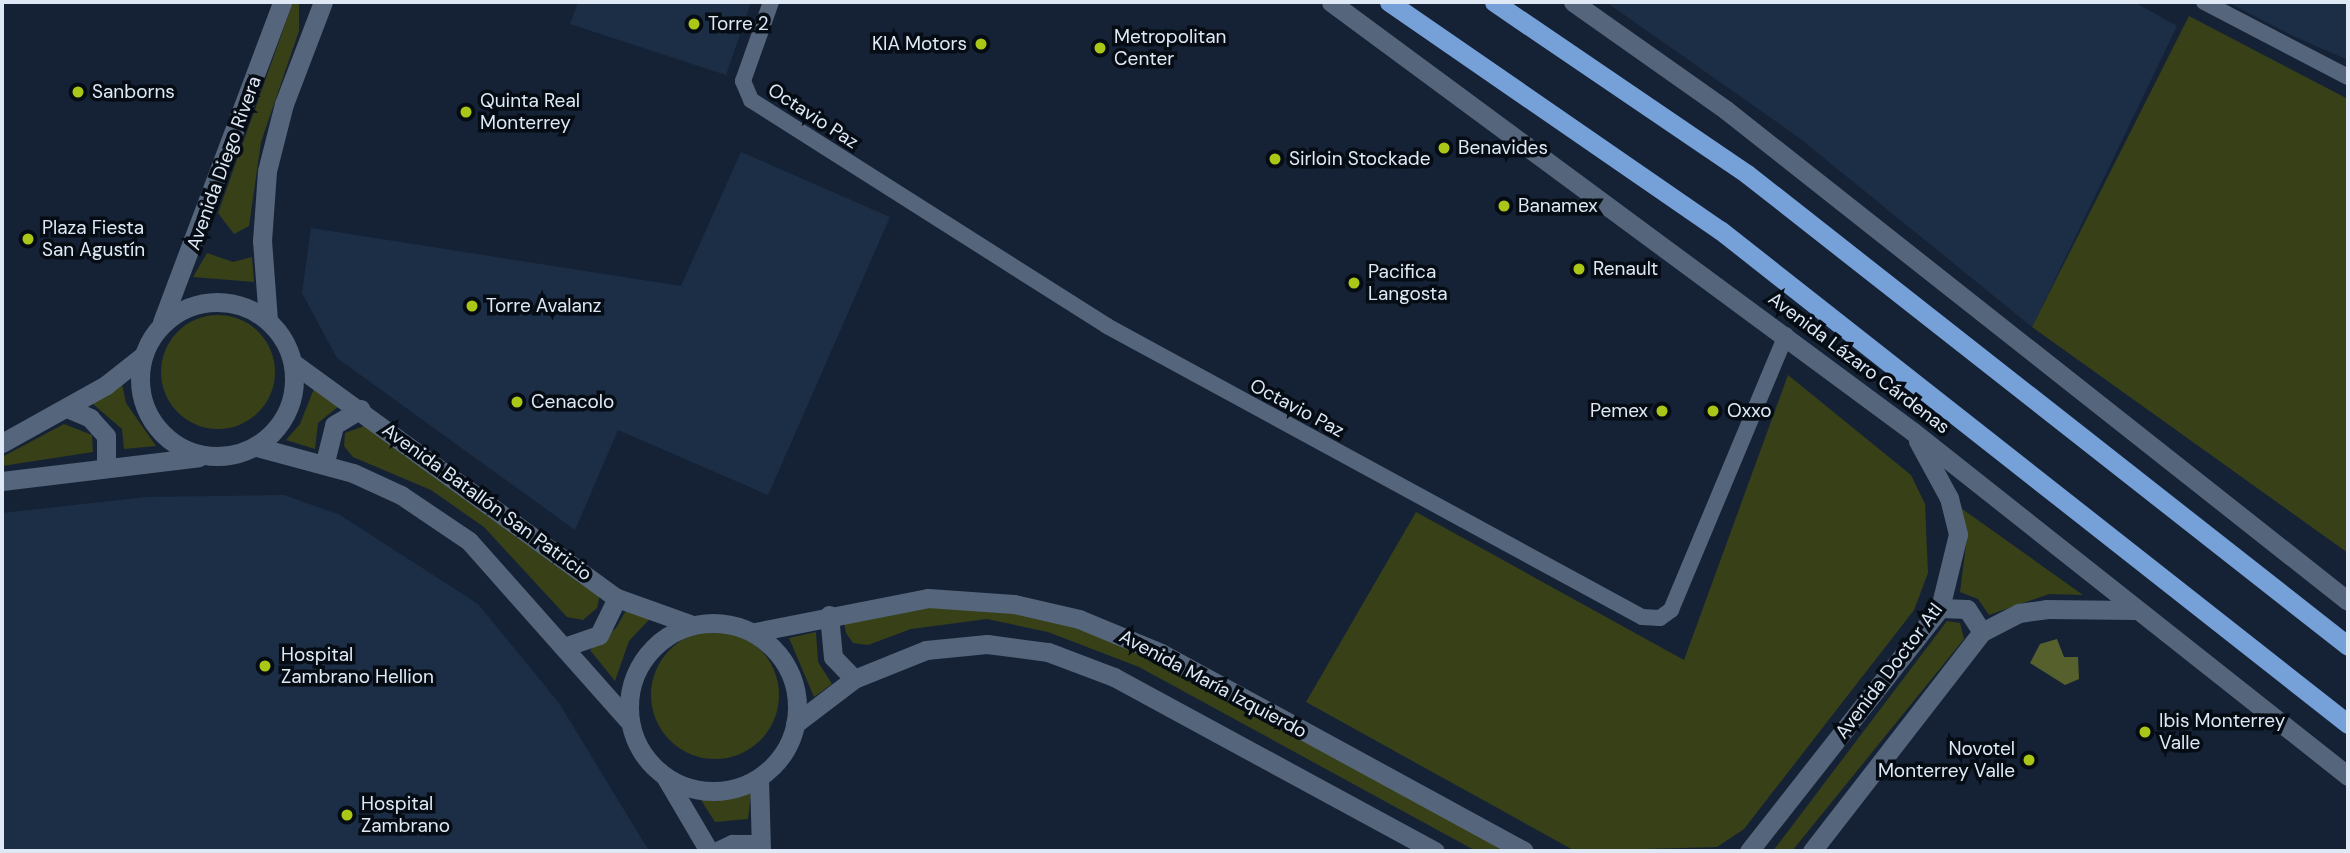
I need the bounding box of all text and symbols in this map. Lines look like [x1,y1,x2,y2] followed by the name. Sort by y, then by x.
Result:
[708,13,769,35] place label: Torre 2
[686,16,702,32] marker: Torre 2
[1114,26,1226,70] place label: Metropolitan Center
[872,33,967,55] place label: KIA Motors
[973,36,989,52] marker: KIA Motors
[1092,40,1108,56] marker: Metropolitan Center
[182,73,266,253] street label: Avenida Diego Rivera
[763,78,863,154] street label: Octavio Paz
[92,81,175,103] place label: Sanborns
[70,84,86,100] marker: Sanborns
[480,90,580,134] place label: Quinta Real Monterrey
[458,104,474,120] marker: Quinta Real Monterrey
[1458,137,1548,159] place label: Benavides
[1436,140,1452,156] marker: Benavides
[1289,148,1431,170] place label: Sirloin Stockade
[1267,151,1283,167] marker: Sirloin Stockade
[1518,195,1598,217] place label: Banamex
[1496,198,1512,214] marker: Banamex
[42,217,145,261] place label: Plaza Fiesta San Agustín
[20,231,36,247] marker: Plaza Fiesta San Agustín
[1593,258,1658,280] place label: Renault
[1368,261,1448,305] place label: Pacifica Langosta
[1571,261,1587,277] marker: Renault
[1346,275,1362,291] marker: Pacifica Langosta
[1764,287,1954,439] street label: Avenida Lázaro Cárdenas
[486,295,601,317] place label: Torre Avalanz
[464,298,480,314] marker: Torre Avalanz
[1246,374,1348,442] street label: Octavio Paz
[531,391,614,413] place label: Cenacolo
[509,394,525,410] marker: Cenacolo
[1590,400,1648,422] place label: Pemex
[1727,400,1771,422] place label: Oxxo
[1654,403,1670,419] marker: Pemex
[1705,403,1721,419] marker: Oxxo
[378,418,596,586] street label: Avenida Batallón San Patricio
[1831,599,1947,743] street label: Avenida Doctor Atl
[1115,625,1311,743] street label: Avenida María Izquierdo
[281,644,434,688] place label: Hospital Zambrano Hellion
[255,656,275,676] marker: Hospital Zambrano Hellion
[2159,710,2285,754] place label: Ibis Monterrey Valle
[2137,724,2153,740] marker: Ibis Monterrey Valle
[1878,738,2015,782] place label: Novotel Monterrey Valle
[2021,752,2037,768] marker: Novotel Monterrey Valle
[361,793,450,837] place label: Hospital Zambrano
[339,807,355,823] marker: Hospital Zambrano

